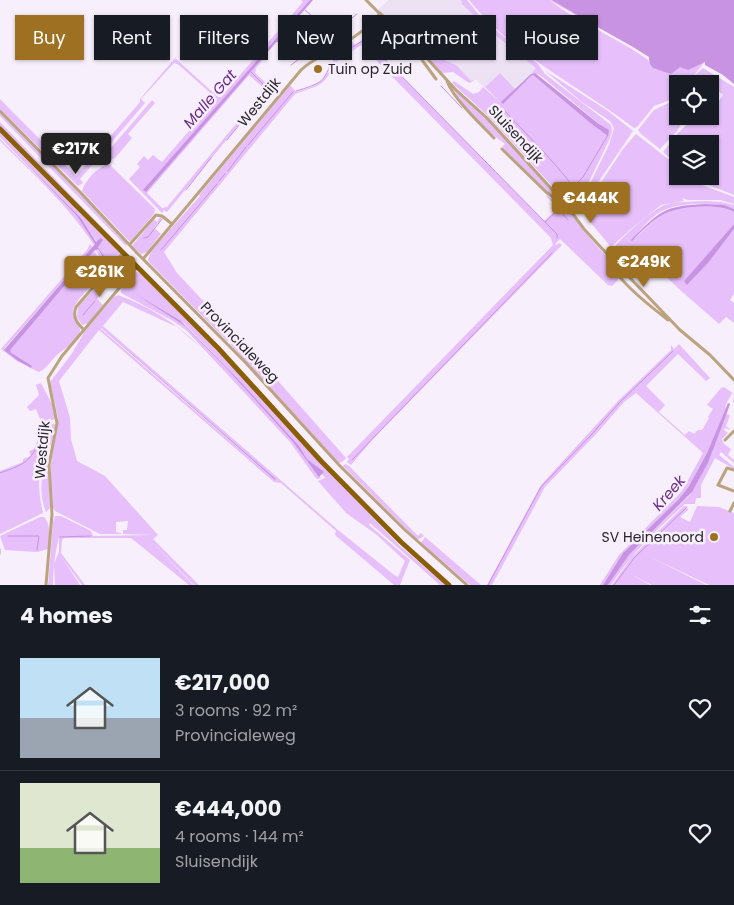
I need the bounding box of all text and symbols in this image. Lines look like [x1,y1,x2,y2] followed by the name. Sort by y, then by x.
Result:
[15,15,84,60] chip: Buy
[94,15,170,60] chip: Rent
[180,15,268,60] chip: Filters
[278,15,352,60] chip: New
[362,15,496,60] chip: Apartment
[506,15,598,60] chip: House
[328,59,412,79] place label: Tuin op Zuid
[312,63,324,75] marker: Tuin op Zuid
[178,64,241,133] water label: Malle Gat
[233,72,286,131] street label: Westdijk
[669,75,719,185] map controls
[669,75,719,125] button: locate
[484,101,549,168] street label: Sluisendijk
[41,132,111,175] pin: €217K
[669,135,719,185] button: layers
[52,137,100,160] text: €217K
[556,182,626,224] pin: €444K
[563,186,619,209] text: €444K
[609,246,679,288] pin: €249K
[617,250,671,273] text: €249K
[65,256,135,298] pin: €261K
[75,260,125,283] text: €261K
[196,297,284,387] street label: Provincialeweg
[29,419,55,480] street label: Westdijk
[647,469,691,515] water label: Kreek
[602,527,704,547] place label: SV Heinenoord
[708,531,720,543] marker: SV Heinenoord
[20,601,113,630] text: 4 homes
[686,601,714,629] icon: filters
[175,668,270,697] text: €217,000
[60,678,120,738] icon: home
[686,694,714,722] icon: heart
[175,699,297,722] text: 3 rooms · 92 m²
[175,724,296,747] text: Provincialeweg
[175,794,281,823] text: €444,000
[60,803,120,863] icon: home
[686,819,714,847] icon: heart
[175,825,304,848] text: 4 rooms · 144 m²
[175,850,258,873] text: Sluisendijk

